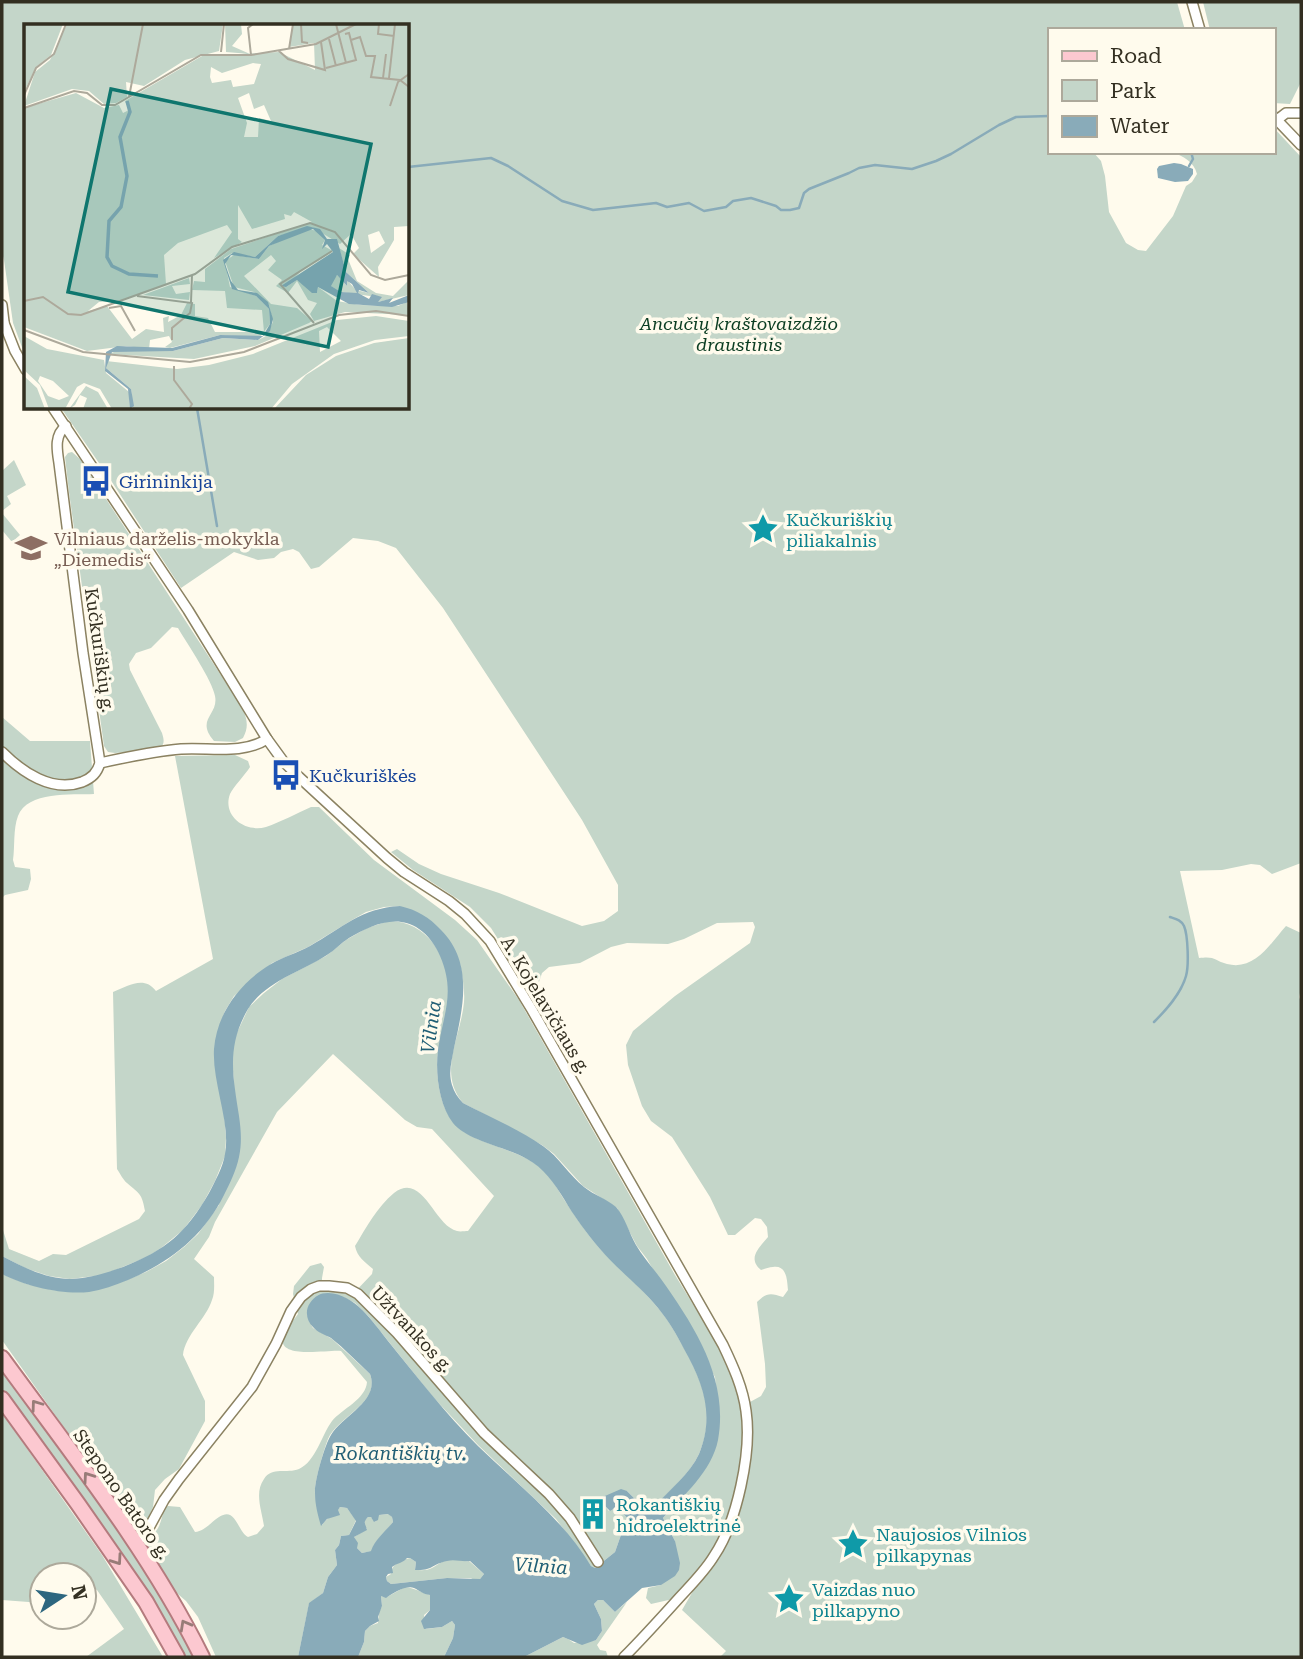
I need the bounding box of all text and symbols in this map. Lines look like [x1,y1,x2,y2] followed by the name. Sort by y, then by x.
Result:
[24,24,410,410] inset map
[1048,28,1275,154] legend
[1110,44,1162,68] text: Road
[1110,79,1156,103] text: Park
[1110,114,1170,138] text: Water
[639,313,838,355] park label: Ancučių kraštovaizdžio draustinis
[79,464,113,498] bus stop icon: Girininkija
[119,471,213,492] place label: Girininkija
[786,509,893,551] place label: Kučkuriškių piliakalnis
[746,512,780,546] place icon: Kučkuriškių piliakalnis
[54,528,280,570] place label: Vilniaus darželis-mokykla „Diemedis“
[14,531,48,565] school or university icon: Vilniaus darželis-mokykla „Diemedis“
[81,586,119,714] street label: Kučkuriškių g.
[269,758,303,792] bus stop icon: Kučkuriškės
[309,765,416,786] place label: Kučkuriškės
[497,933,595,1077] street label: A. Kojelavičiaus g.
[416,999,446,1055] water label: Vilnia
[367,1282,457,1376] street label: Užtvankos g.
[32,1400,44,1412] one-way arrow
[69,1425,175,1563] street label: Stepono Batoro g.
[333,1442,466,1465] water label: Rokantiškių tv.
[84,1472,96,1485] one-way arrow
[616,1494,741,1536] place label: Rokantiškių hidroelektrinė
[576,1497,610,1531] building icon: Rokantiškių hidroelektrinė
[876,1524,1027,1566] place label: Naujosios Vilnios pilkapynas
[836,1527,870,1561] place icon: Naujosios Vilnios pilkapynas
[109,1552,121,1565] one-way arrow
[514,1553,568,1579] water label: Vilnia
[28,1561,98,1631] north arrow
[812,1579,915,1621] place label: Vaizdas nuo pilkapyno
[772,1582,806,1616] place icon: Vaizdas nuo pilkapyno
[66,1583,92,1602] text: N
[180,1620,193,1633] one-way arrow

